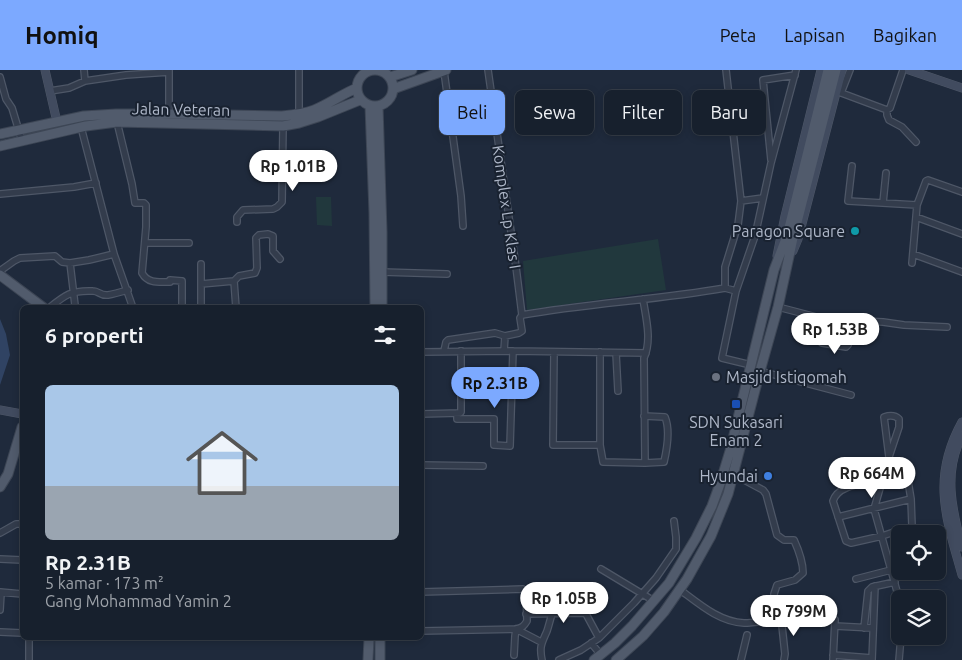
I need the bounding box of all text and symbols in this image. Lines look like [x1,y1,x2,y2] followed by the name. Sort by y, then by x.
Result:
[25,22,99,49] text: Homiq
[720,25,756,45] text: Peta
[784,25,845,45] text: Lapisan
[873,25,937,45] text: Bagikan
[439,90,505,135] chip: Beli
[515,90,594,135] chip: Sewa
[604,90,682,135] chip: Filter
[692,90,766,135] chip: Baru
[132,99,230,119] street label: Jalan Veteran
[489,144,525,270] street label: Komplex Lp Klas I
[241,150,345,192] pin: Rp 1.01B
[260,157,326,175] text: Rp 1.01B
[732,222,845,240] place label: Paragon Square
[849,225,861,237] marker: Paragon Square
[783,312,887,355] pin: Rp 1.53B
[802,320,868,338] text: Rp 1.53B
[371,321,399,349] icon: filters
[45,323,144,347] text: 6 properti
[443,366,547,409] pin: Rp 2.31B
[726,368,847,386] place label: Masjid Istiqomah
[710,371,722,383] marker: Masjid Istiqomah
[462,374,528,392] text: Rp 2.31B
[730,398,742,410] marker: SDN Sukasari Enam 2
[689,413,783,449] place label: SDN Sukasari Enam 2
[177,418,267,508] icon: home
[826,456,918,499] pin: Rp 664M
[839,464,905,482] text: Rp 664M
[699,467,758,485] place label: Hyundai
[762,470,774,482] marker: Hyundai
[891,525,946,645] map controls
[891,525,946,580] button: locate
[45,550,131,574] text: Rp 2.31B
[45,574,164,592] text: 5 kamar · 173 m²
[512,582,616,624] pin: Rp 1.05B
[531,589,597,607] text: Rp 1.05B
[891,590,946,645] button: layers
[45,592,232,610] text: Gang Mohammad Yamin 2
[748,594,840,637] pin: Rp 799M
[761,602,827,620] text: Rp 799M

